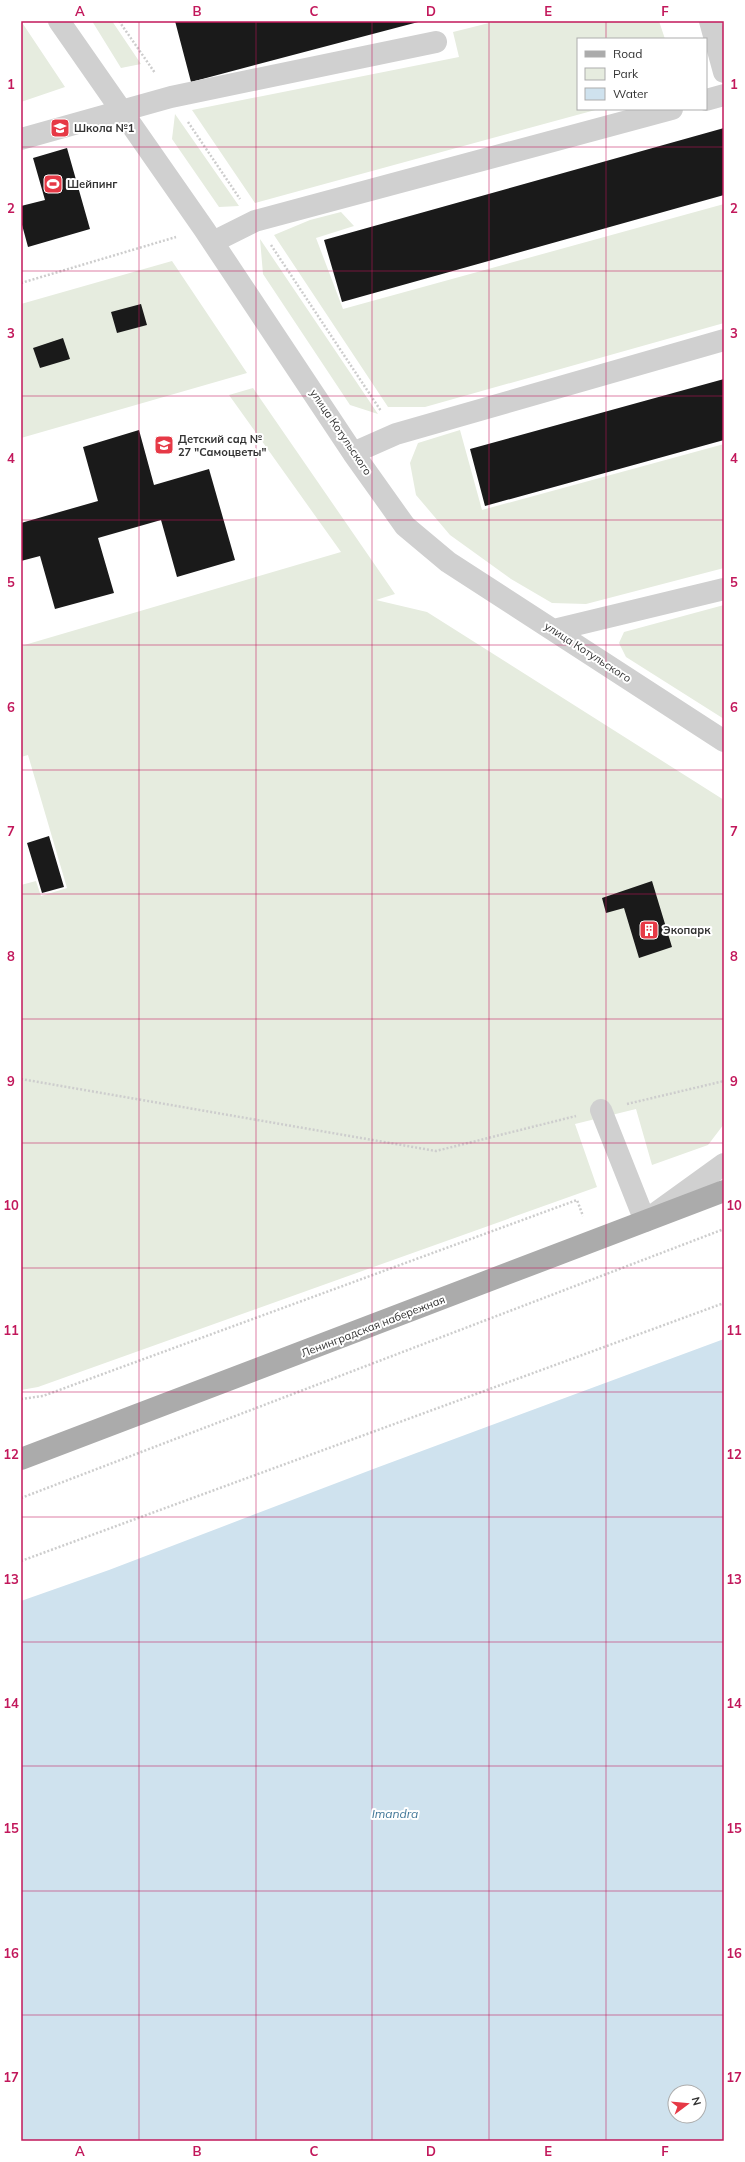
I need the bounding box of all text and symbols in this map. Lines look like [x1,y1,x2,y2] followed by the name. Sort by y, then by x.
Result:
[75,3,85,19] text: A
[193,3,202,19] text: B
[310,3,319,19] text: C
[426,3,436,19] text: D
[544,3,552,19] text: E
[661,3,669,19] text: F
[577,38,707,110] legend
[613,46,642,61] text: Road
[613,66,639,81] text: Park
[7,76,15,92] text: 1
[730,76,738,92] text: 1
[613,86,649,101] text: Water
[49,117,71,139] school or university icon: Школа №1
[74,121,135,135] place label: Школа №1
[42,173,64,195] sports icon: Шейпинг
[67,177,117,191] place label: Шейпинг
[7,200,15,216] text: 2
[730,200,738,216] text: 2
[7,325,15,341] text: 3
[730,325,738,341] text: 3
[307,386,375,478] street label: улица Котульского
[178,432,266,459] place label: Детский сад № 27 "Самоцветы"
[153,434,175,456] school or university icon: Детский сад № 27 "Самоцветы"
[7,450,15,466] text: 4
[730,450,738,466] text: 4
[7,574,15,590] text: 5
[730,574,738,590] text: 5
[542,619,634,685] street label: улица Котульского
[7,699,15,715] text: 6
[730,699,738,715] text: 6
[7,823,15,839] text: 7
[730,823,738,839] text: 7
[638,919,660,941] building icon: Экопарк
[663,923,711,937] place label: Экопарк
[7,948,15,964] text: 8
[730,948,738,964] text: 8
[7,1073,15,1089] text: 9
[730,1073,738,1089] text: 9
[3,1197,19,1213] text: 10
[726,1197,742,1213] text: 10
[299,1292,447,1360] street label: Ленинградская набережная
[3,1322,19,1338] text: 11
[726,1322,742,1338] text: 11
[3,1446,19,1462] text: 12
[726,1446,742,1462] text: 12
[3,1571,19,1587] text: 13
[726,1571,742,1587] text: 13
[3,1695,19,1711] text: 14
[726,1695,742,1711] text: 14
[372,1806,418,1821] water label: Imandra
[3,1820,19,1836] text: 15
[726,1820,742,1836] text: 15
[3,1945,19,1961] text: 16
[726,1945,742,1961] text: 16
[3,2069,19,2085] text: 17
[726,2069,742,2085] text: 17
[667,2084,707,2124] north arrow
[689,2095,704,2107] text: N
[75,2143,85,2159] text: A
[193,2143,202,2159] text: B
[310,2143,319,2159] text: C
[426,2143,436,2159] text: D
[544,2143,552,2159] text: E
[661,2143,669,2159] text: F

